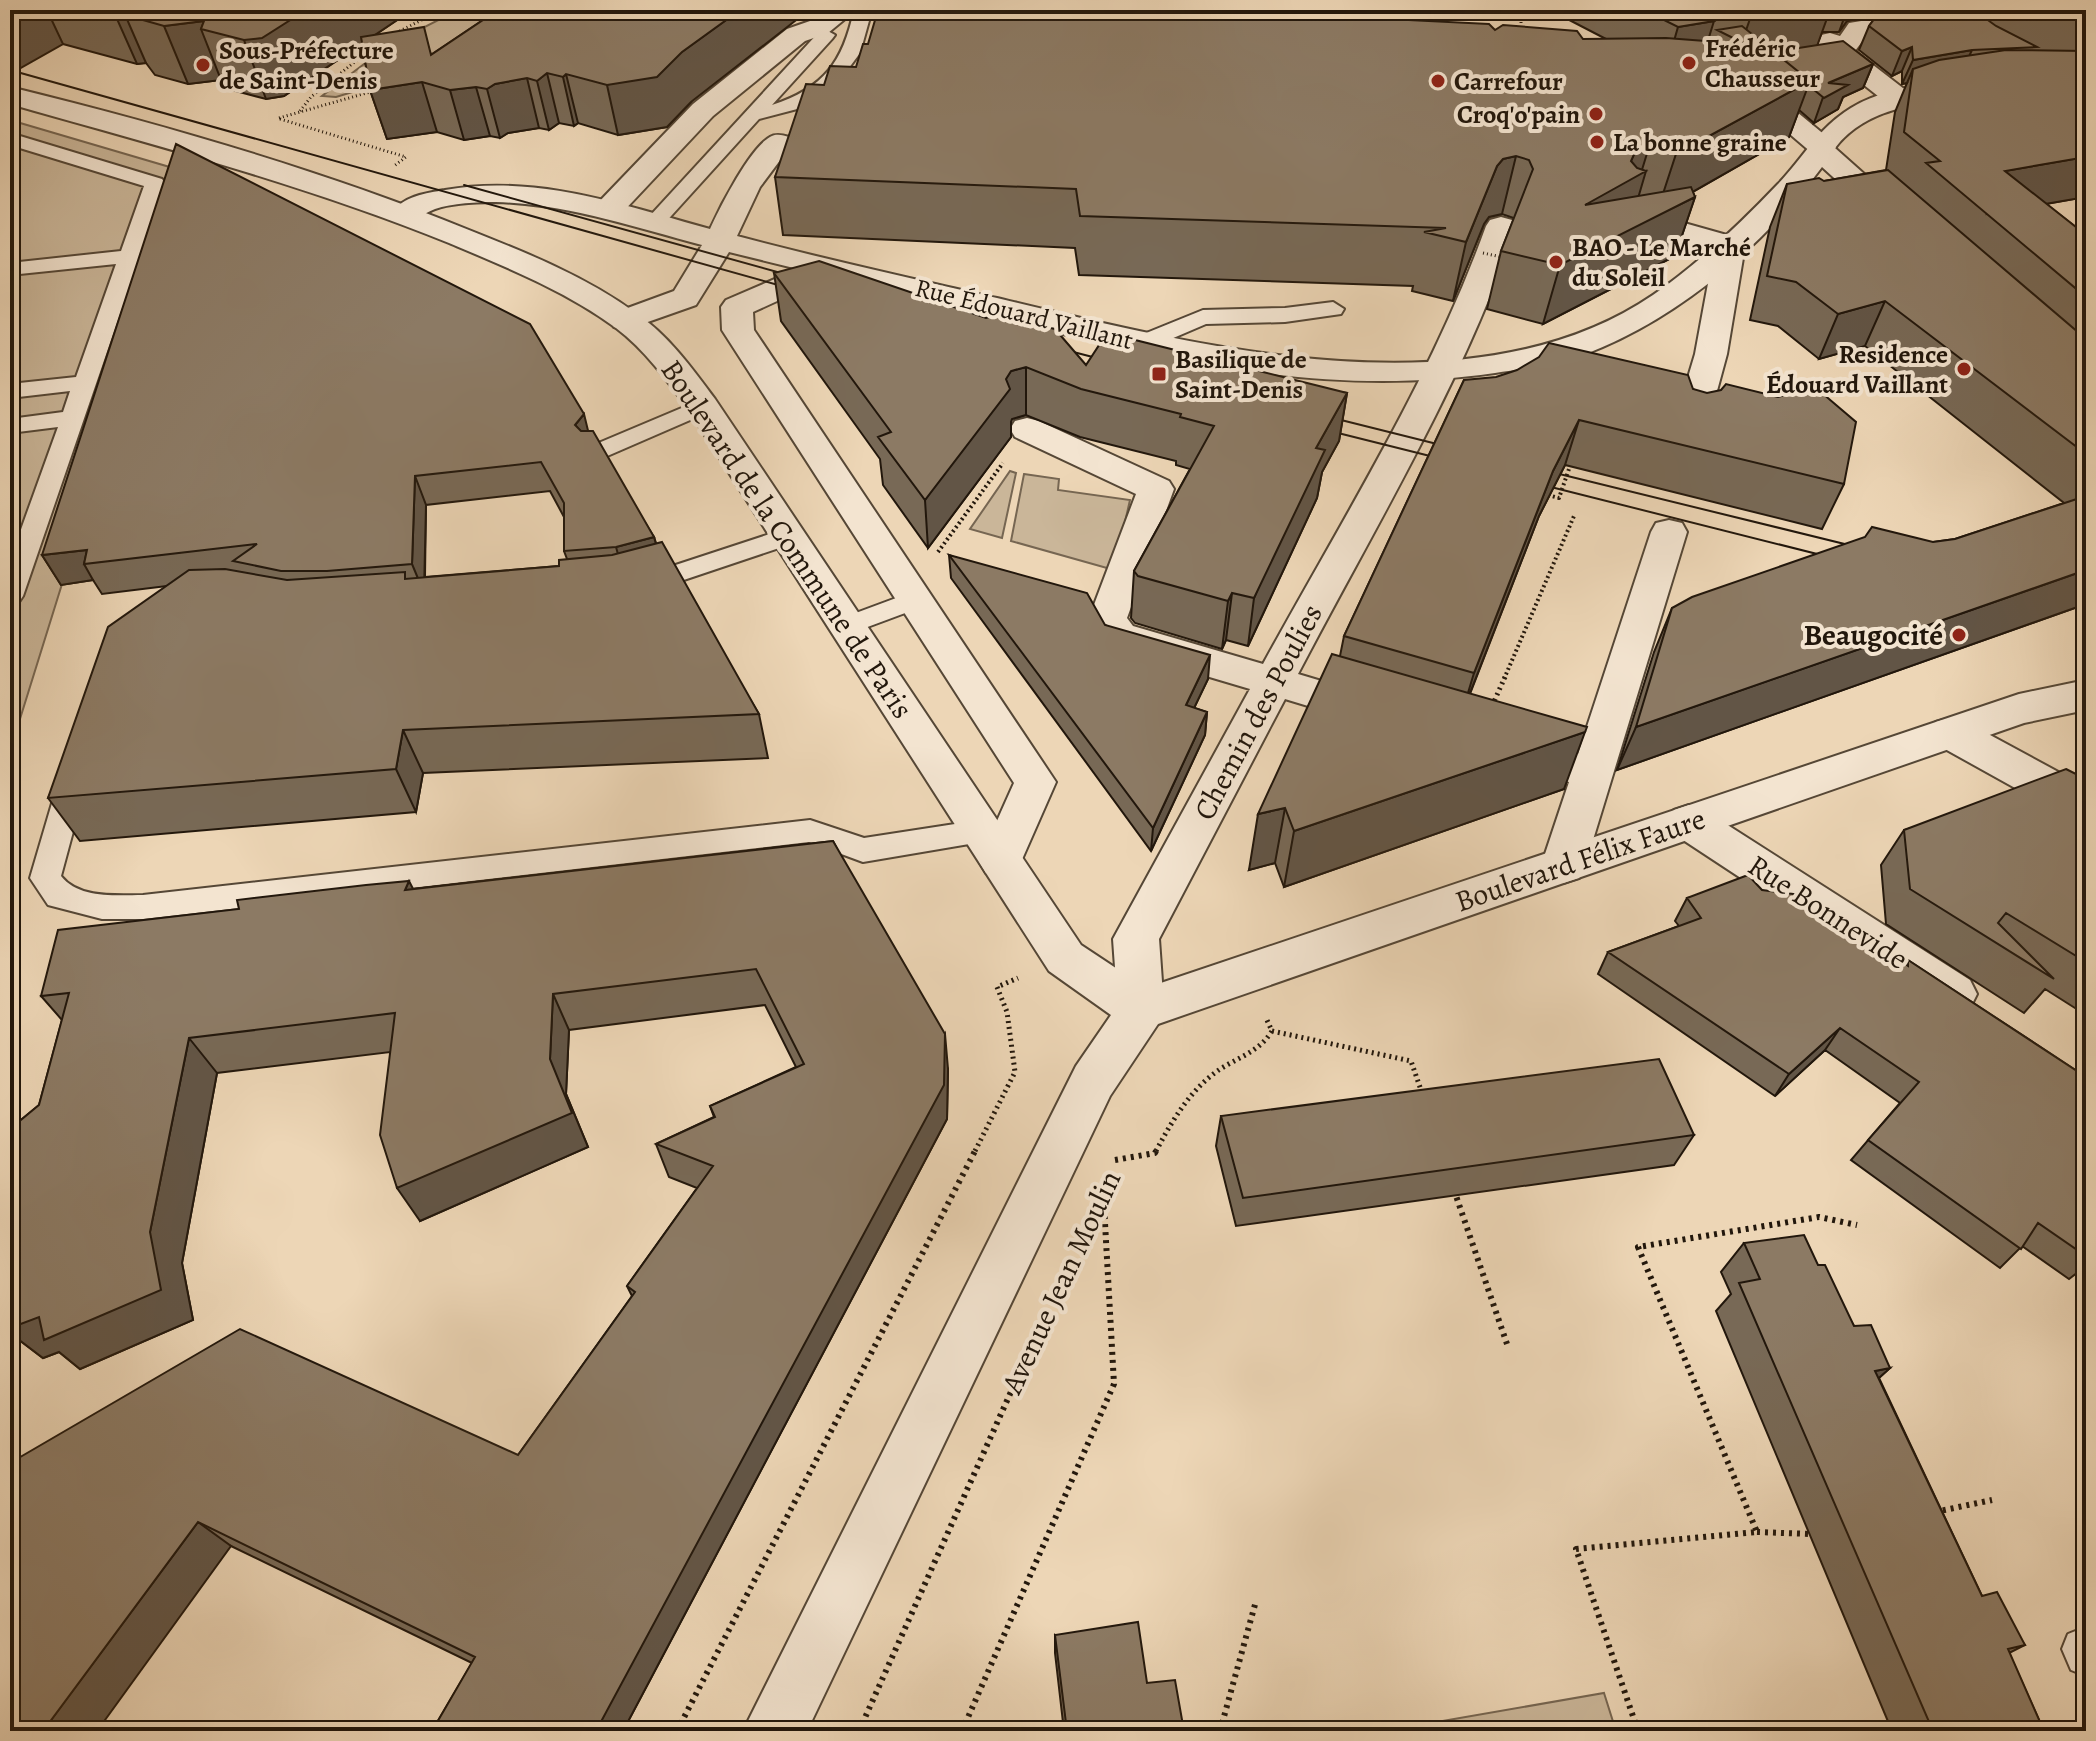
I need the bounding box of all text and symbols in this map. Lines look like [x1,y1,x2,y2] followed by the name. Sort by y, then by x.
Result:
[1705,31,1820,96] place label: Frédéric Chausseur
[219,33,394,98] place label: Sous-Préfecture de Saint-Denis
[1680,54,1698,72] marker: Frédéric Chausseur
[194,56,212,74] marker: Sous-Préfecture de Saint-Denis
[1454,64,1563,99] place label: Carrefour
[1429,72,1447,90] marker: Carrefour
[1457,97,1580,132] place label: Croq'o'pain
[1587,105,1605,123] marker: Croq'o'pain
[1613,125,1787,160] place label: La bonne graine
[1588,133,1606,151] marker: La bonne graine
[1572,230,1751,295] place label: BAO - Le Marché du Soleil
[1547,253,1565,271] marker: BAO - Le Marché du Soleil
[911,270,1137,358] street label: Rue Édouard Vaillant
[1766,337,1948,402] place label: Residence Édouard Vaillant
[1175,342,1307,407] place label: Basilique de Saint-Denis
[652,352,922,726] street label: Boulevard de la Commune de Paris
[1955,360,1973,378] marker: Residence Édouard Vaillant
[1150,365,1168,383] marker: Basilique de Saint-Denis
[1184,597,1332,827] street label: Chemin des Poulies
[1803,615,1943,655] place label: Beaugocité
[1950,626,1968,644] marker: Beaugocité
[1450,798,1710,922] street label: Boulevard Félix Faure
[1740,845,1916,979] street label: Rue Bonnevide
[991,1164,1130,1401] street label: Avenue Jean Moulin

